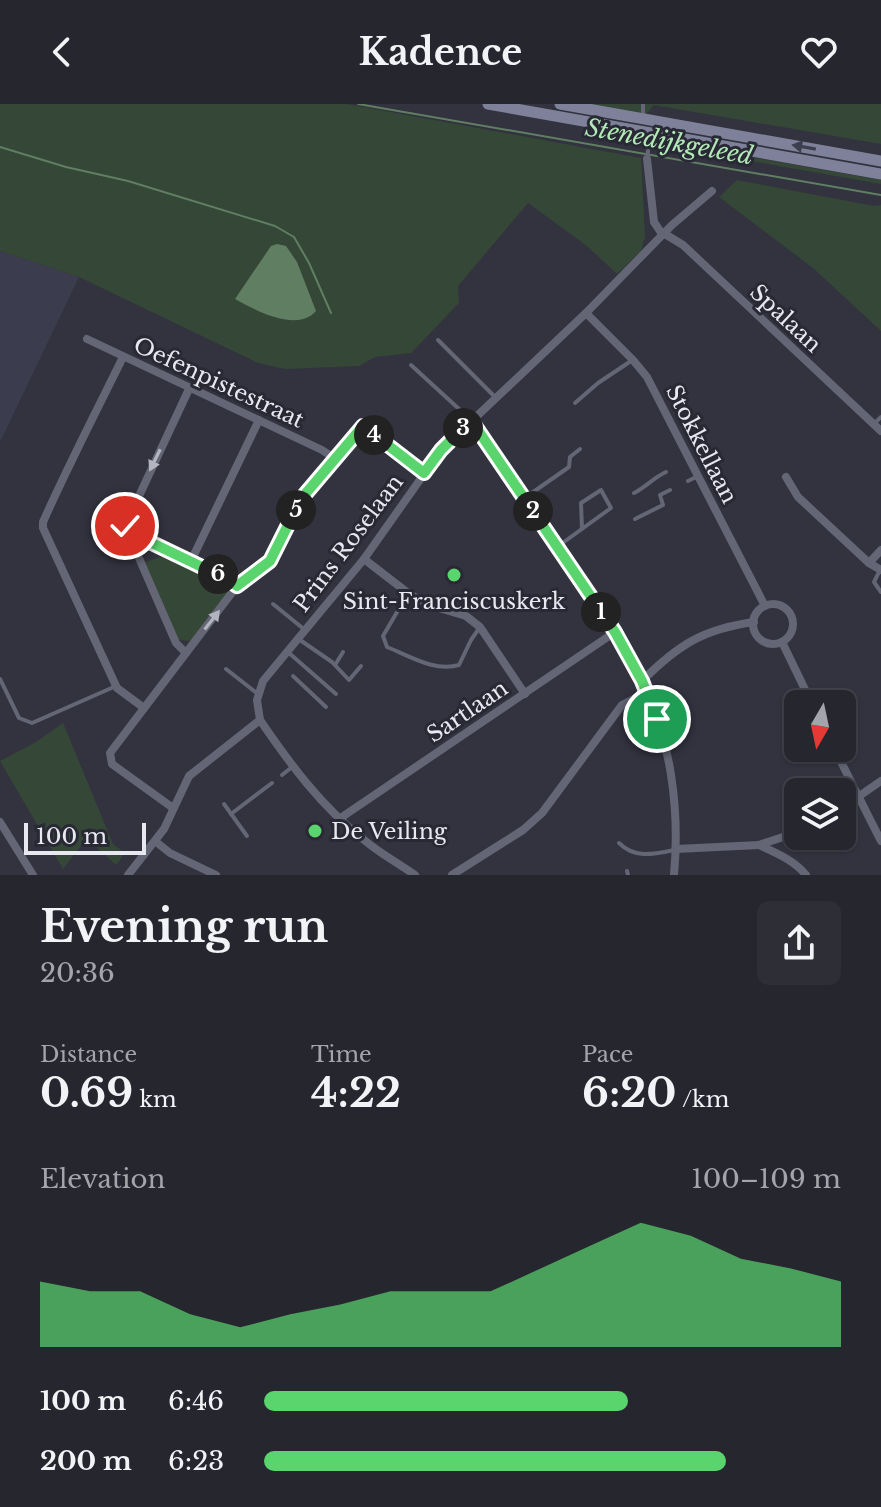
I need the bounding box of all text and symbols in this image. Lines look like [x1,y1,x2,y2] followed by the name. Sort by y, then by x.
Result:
[40,30,84,74] icon: back
[359,30,522,75] text: Kadence
[797,30,841,74] icon: heart
[583,113,756,171] water label: Stenedijkgeleed
[791,140,816,152] one-way arrow
[744,279,827,358] street label: Spalaan
[129,331,309,434] street label: Oefenpistestraat
[660,380,743,508] street label: Stokkellaan
[443,408,483,448] pin: 3
[456,414,470,441] text: 3
[354,415,394,455] pin: 4
[367,421,381,448] text: 4
[148,448,162,471] one-way arrow
[288,469,409,617] street label: Prins Roselaan
[276,490,316,530] pin: 5
[513,491,553,531] pin: 2
[91,492,159,560] pin
[289,496,303,523] text: 5
[526,497,540,524] text: 2
[103,504,147,548] icon: check
[198,554,238,594] pin: 6
[211,560,225,587] text: 6
[445,566,463,584] marker: Sint-Franciscuskerk
[343,588,566,615] place label: Sint-Franciscuskerk
[581,592,621,632] pin: 1
[596,598,606,625] text: 1
[203,610,220,630] one-way arrow
[422,675,513,748] street label: Sartlaan
[623,685,691,753] pin
[784,690,856,762] north arrow
[784,690,856,850] map controls
[635,697,679,741] icon: arrive
[784,778,856,850] button: layers
[331,818,448,845] place label: De Veiling
[24,819,146,855] scale bar
[306,822,324,840] marker: De Veiling
[36,823,107,850] text: 100 m
[40,899,328,954] text: Evening run
[757,901,841,985] button: share
[40,957,115,989] text: 20:36
[40,1041,137,1068] text: Distance
[311,1041,372,1068] text: Time
[582,1041,633,1068] text: Pace
[40,1068,133,1118] text: 0.69
[311,1068,401,1118] text: 4:22
[582,1068,677,1118] text: 6:20
[133,1086,177,1113] text: km
[677,1086,729,1113] text: /km
[40,1163,166,1195] text: Elevation
[691,1163,841,1195] text: 100–109 m
[40,1385,126,1417] text: 100 m
[168,1385,224,1417] text: 6:46
[40,1445,132,1477] text: 200 m
[168,1445,224,1477] text: 6:23

